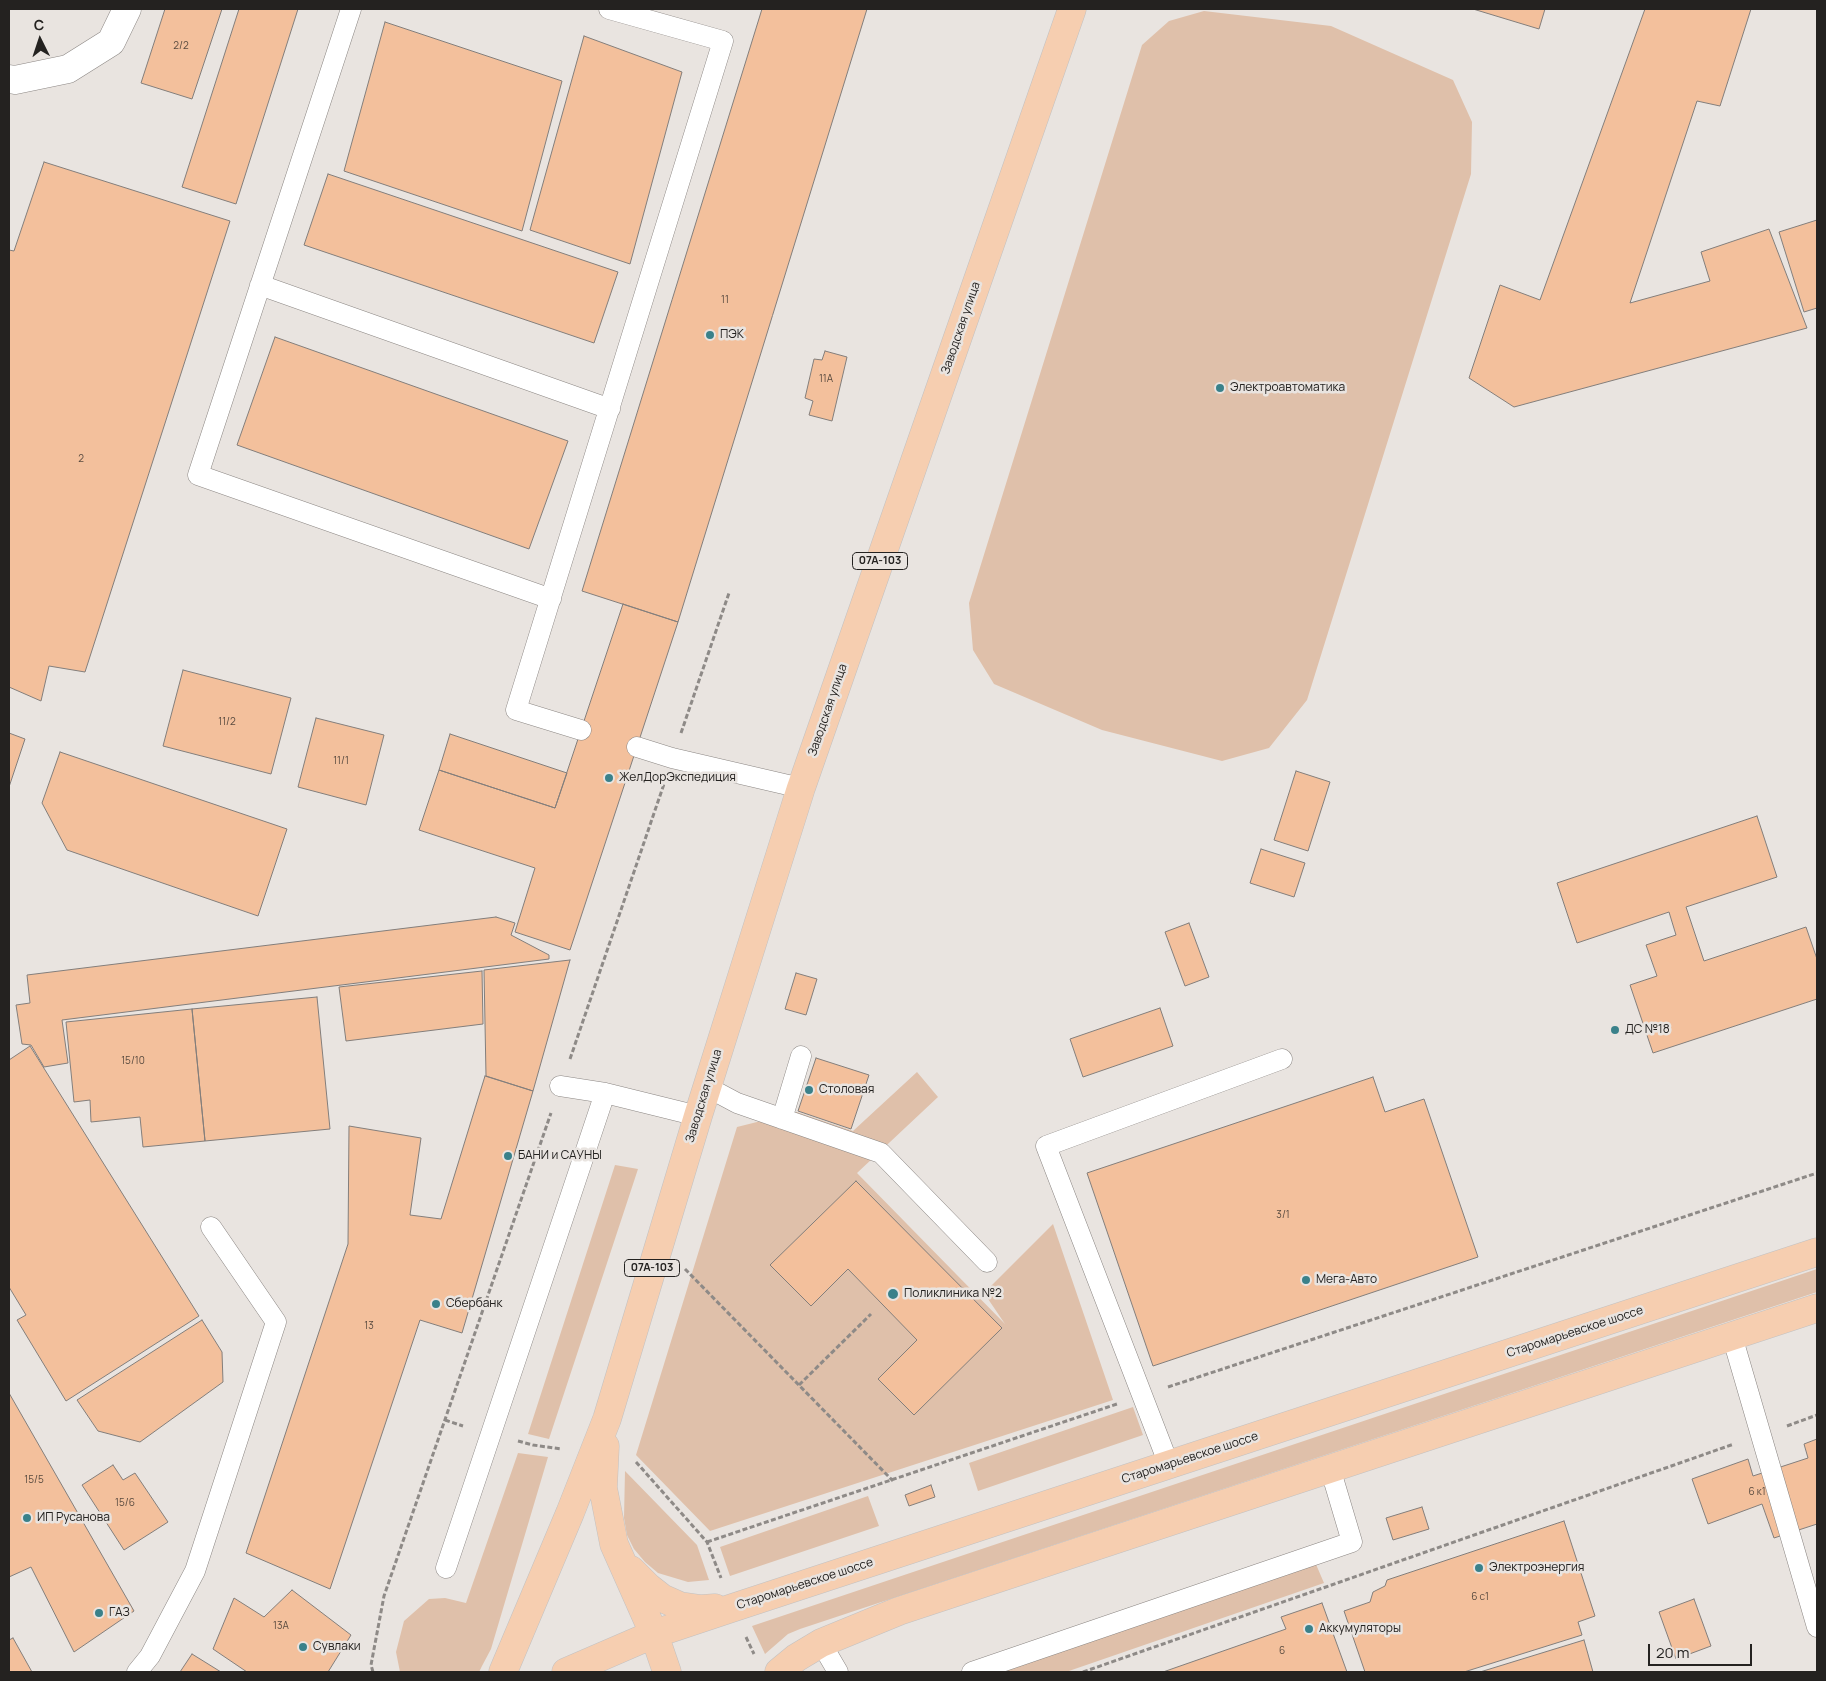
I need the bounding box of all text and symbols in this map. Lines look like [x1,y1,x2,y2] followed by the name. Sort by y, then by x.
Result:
[15,15,65,65] north arrow
[33,15,45,34] text: С
[173,40,189,52] house number: 2/2
[938,280,984,376] street label: Заводская улица
[721,294,729,306] house number: 11
[720,328,744,342] place label: ПЭК
[704,329,716,341] marker: ПЭК
[819,373,833,385] house number: 11А
[1230,381,1345,395] place label: Электроавтоматика
[1214,382,1226,394] marker: Электроавтоматика
[78,453,84,465] house number: 2
[852,552,908,570] road number: 07А-103
[805,662,851,758] street label: Заводская улица
[218,716,236,728] house number: 11/2
[333,755,349,767] house number: 11/1
[619,771,736,785] place label: ЖелДорЭкспедиция
[603,772,615,784] marker: ЖелДорЭкспедиция
[1625,1023,1670,1037] place label: ДС №18
[1609,1024,1621,1036] marker: ДС №18
[683,1048,725,1144] street label: Заводская улица
[121,1055,145,1067] house number: 15/10
[819,1083,874,1097] place label: Столовая
[803,1084,815,1096] marker: Столовая
[518,1149,602,1163] place label: БАНИ и САУНЫ
[502,1150,514,1162] marker: БАНИ и САУНЫ
[1276,1209,1290,1221] house number: 3/1
[624,1260,680,1276] road number: 07А-103
[1316,1273,1377,1287] place label: Мега-Авто
[1300,1274,1312,1286] marker: Мега-Авто
[886,1287,900,1301] marker: Поликлиника №2
[904,1287,1002,1301] place label: Поликлиника №2
[446,1297,502,1311] place label: Сбербанк
[430,1298,442,1310] marker: Сбербанк
[1505,1303,1645,1361] street label: Старомарьевское шоссе
[364,1320,374,1332] house number: 13
[1120,1429,1260,1487] street label: Старомарьевское шоссе
[24,1474,44,1486] house number: 15/5
[1748,1486,1766,1498] house number: 6 к1
[115,1497,135,1509] house number: 15/6
[37,1511,110,1525] place label: ИП Русанова
[21,1512,33,1524] marker: ИП Русанова
[735,1555,875,1613] street label: Старомарьевское шоссе
[1489,1561,1584,1575] place label: Электроэнергия
[1473,1562,1485,1574] marker: Электроэнергия
[1471,1591,1489,1603] house number: 6 с1
[109,1606,130,1620] place label: ГАЗ
[93,1607,105,1619] marker: ГАЗ
[273,1620,289,1632] house number: 13А
[1319,1622,1401,1636] place label: Аккумуляторы
[1303,1623,1315,1635] marker: Аккумуляторы
[1651,1634,1755,1666] scale bar
[313,1640,361,1654] place label: Сувлаки
[297,1641,309,1653] marker: Сувлаки
[1656,1642,1689,1663] text: 20 m
[1279,1645,1285,1657] house number: 6

